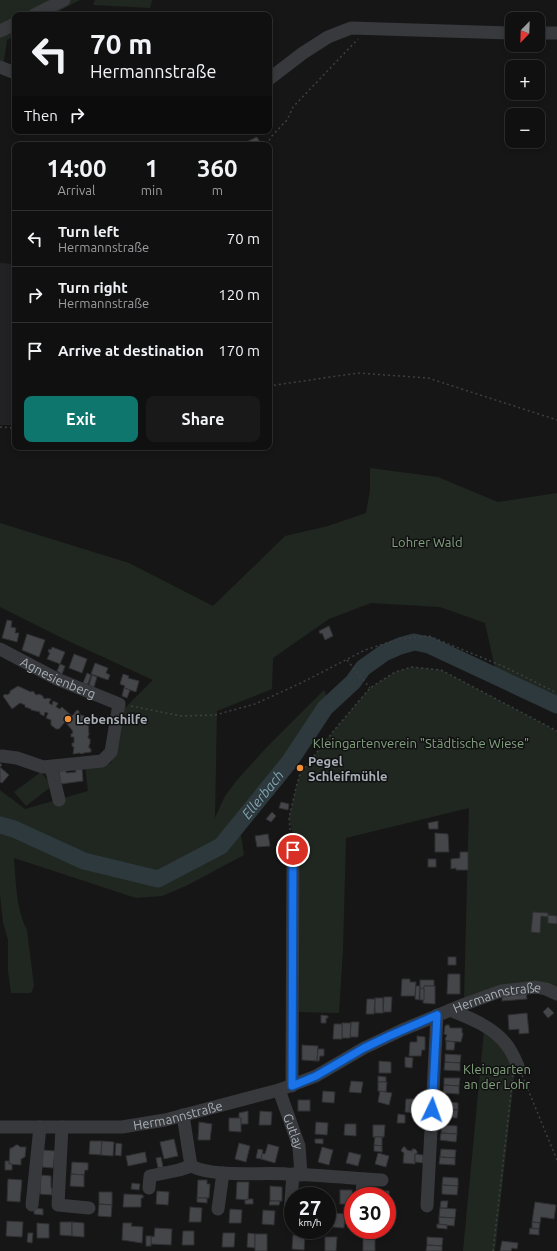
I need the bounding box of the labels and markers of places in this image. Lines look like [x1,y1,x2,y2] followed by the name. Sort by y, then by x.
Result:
[76,712,148,726] place label: Lebenshilfe
[63,714,73,724] marker: Lebenshilfe
[308,754,388,783] place label: Pegel Schleifmühle
[295,763,305,773] marker: Pegel Schleifmühle
[276,833,310,867] pin

